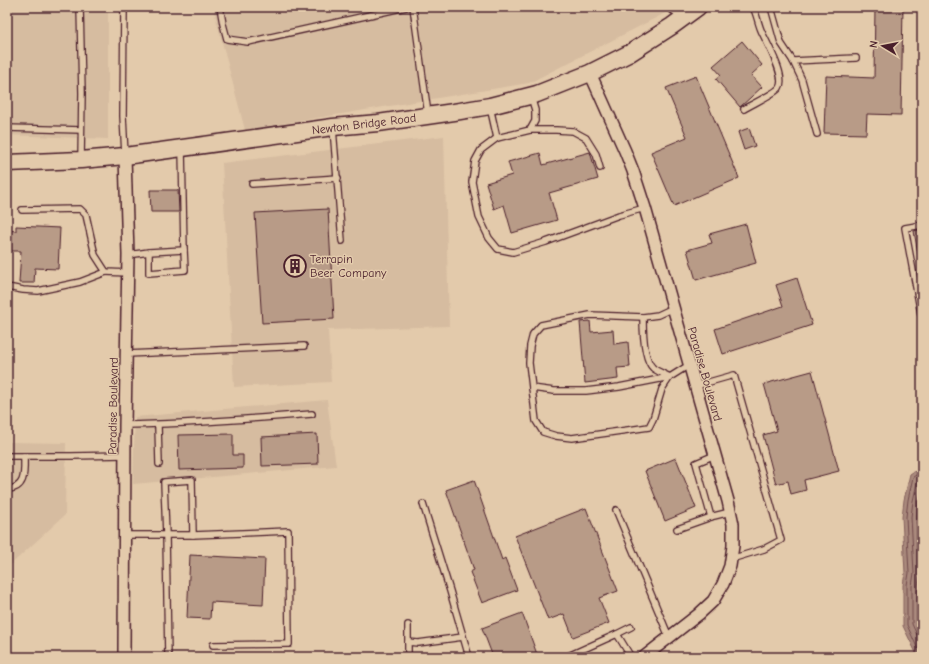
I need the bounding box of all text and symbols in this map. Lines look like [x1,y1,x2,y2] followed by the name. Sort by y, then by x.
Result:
[863,26,903,66] north arrow
[867,40,881,49] text: N
[311,111,417,137] street label: Newton Bridge Road
[310,252,387,280] place label: Terrapin Beer Company
[282,253,308,279] building icon: Terrapin Beer Company
[685,325,725,423] street label: Paradise Boulevard
[105,357,121,455] street label: Paradise Boulevard

